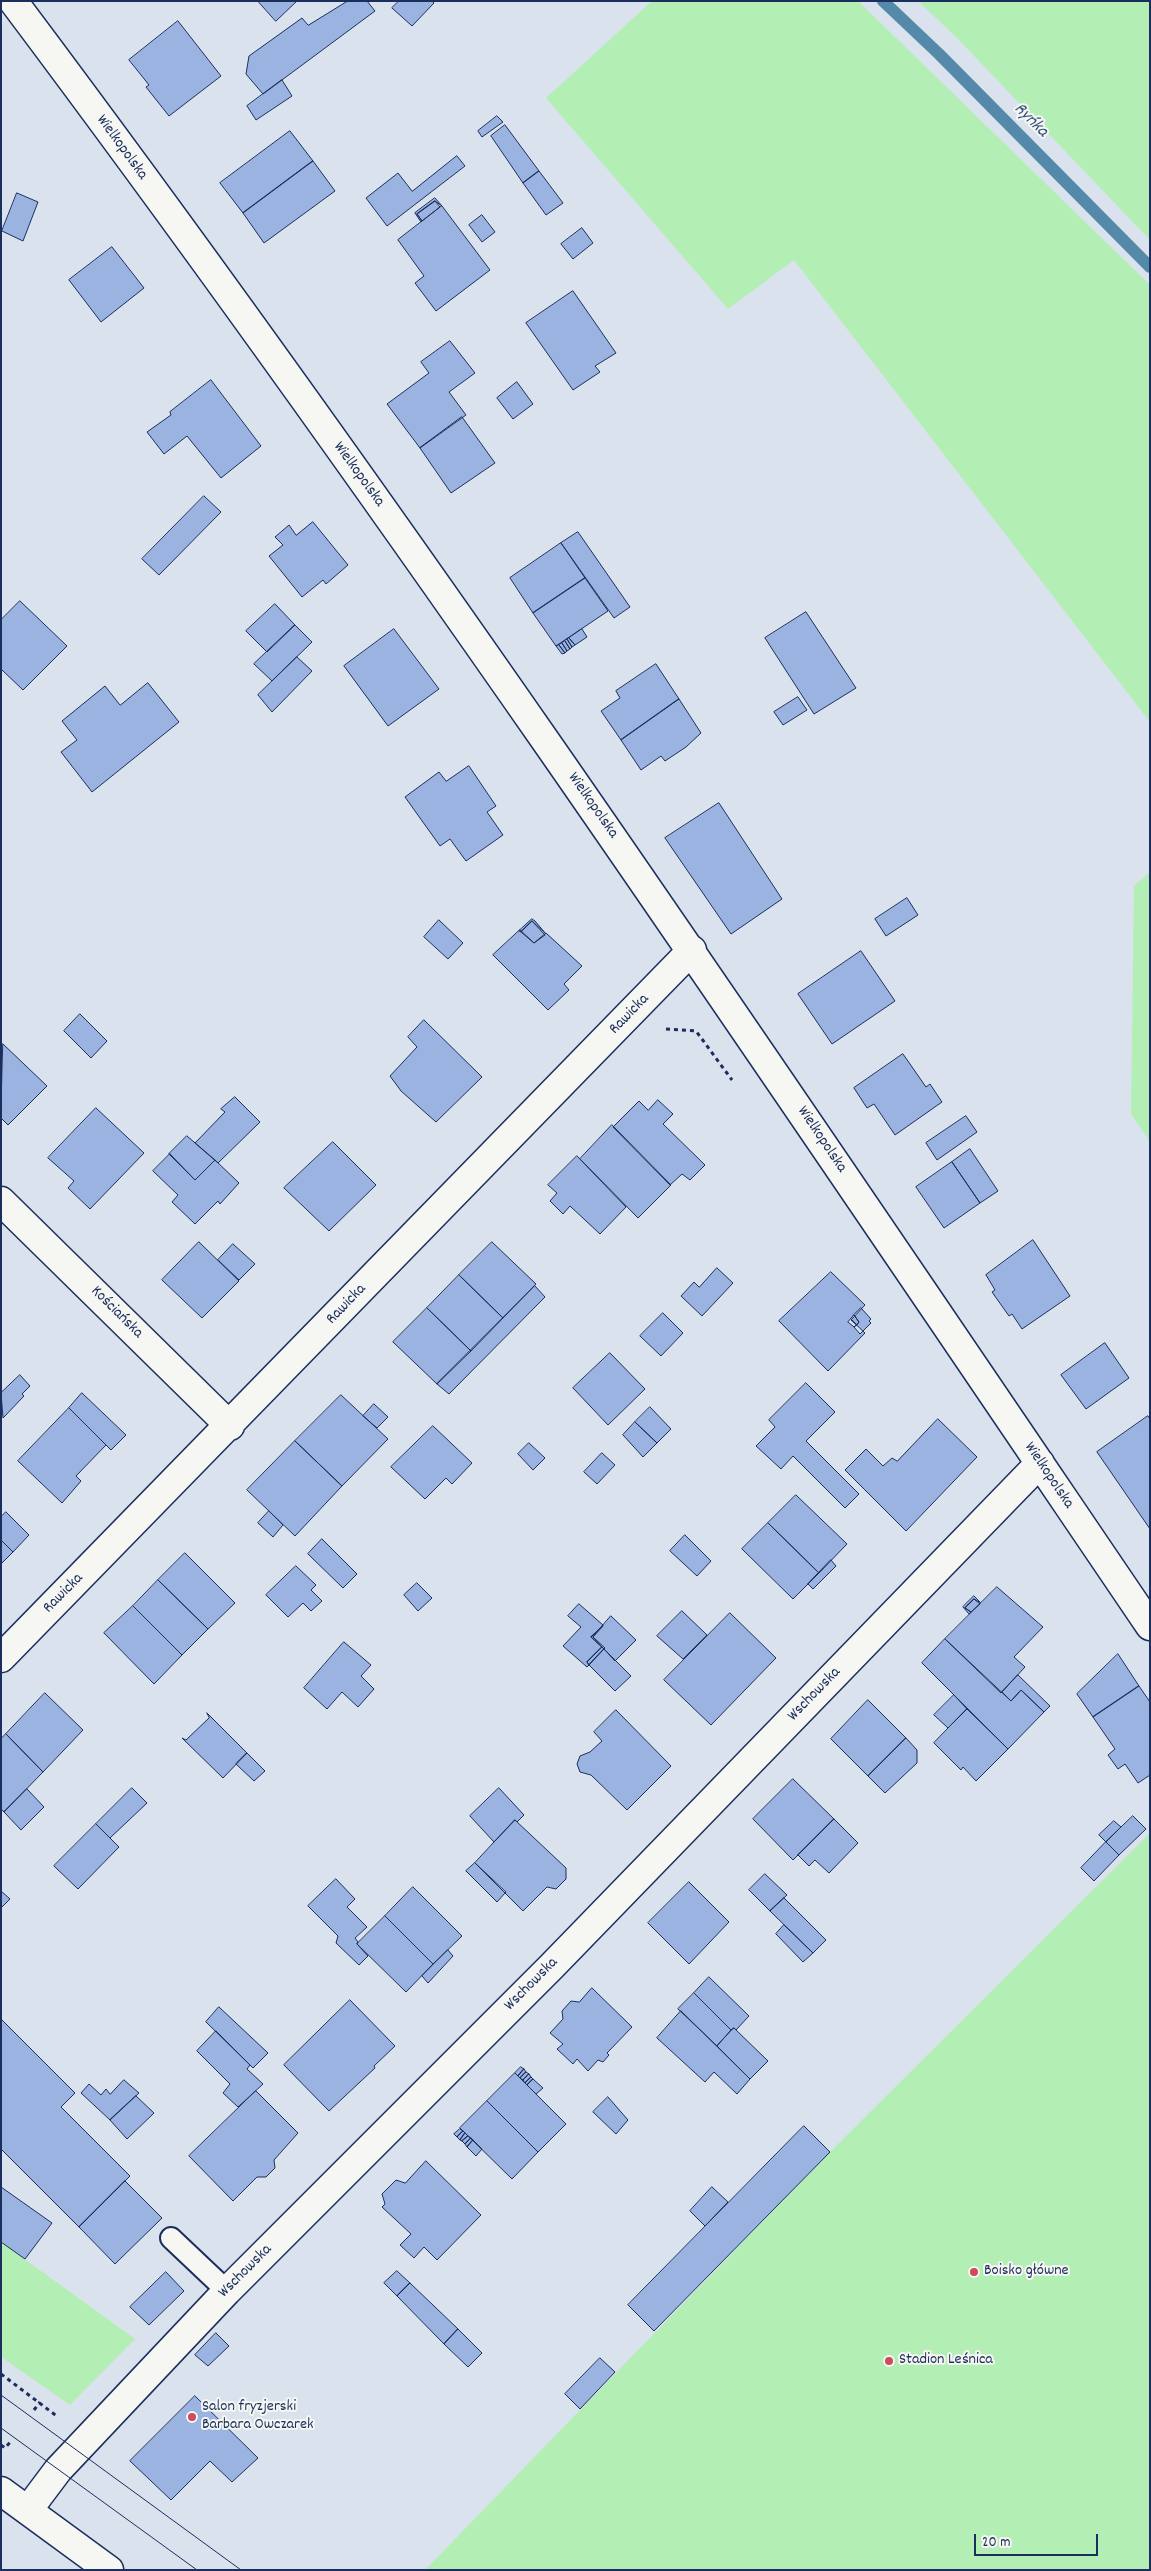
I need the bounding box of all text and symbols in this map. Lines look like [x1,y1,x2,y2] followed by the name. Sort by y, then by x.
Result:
[1008,99,1052,143] water label: Ryńka
[91,112,151,184] street label: Wielkopolska
[328,439,388,511] street label: Wielkopolska
[562,769,622,843] street label: Wielkopolska
[606,991,654,1039] street label: Rawicka
[792,1103,850,1177] street label: Wielkopolska
[323,1281,371,1329] street label: Rawicka
[86,1283,146,1343] street label: Kościańska
[1019,1439,1077,1513] street label: Wielkopolska
[40,1570,88,1618] street label: Rawicka
[785,1664,845,1726] street label: Wschowska
[501,1954,563,2016] street label: Wschowska
[215,2241,277,2303] street label: Wschowska
[984,2262,1069,2282] place label: Boisko główne
[968,2266,980,2278] marker: Boisko główne
[899,2351,993,2371] place label: Stadion Leśnica
[883,2355,895,2367] marker: Stadion Leśnica
[202,2398,314,2436] place label: Salon fryzjerski Barbara Owczarek
[186,2411,198,2423] marker: Salon fryzjerski Barbara Owczarek
[976,2524,1100,2556] scale bar
[982,2532,1010,2554] text: 20 m

